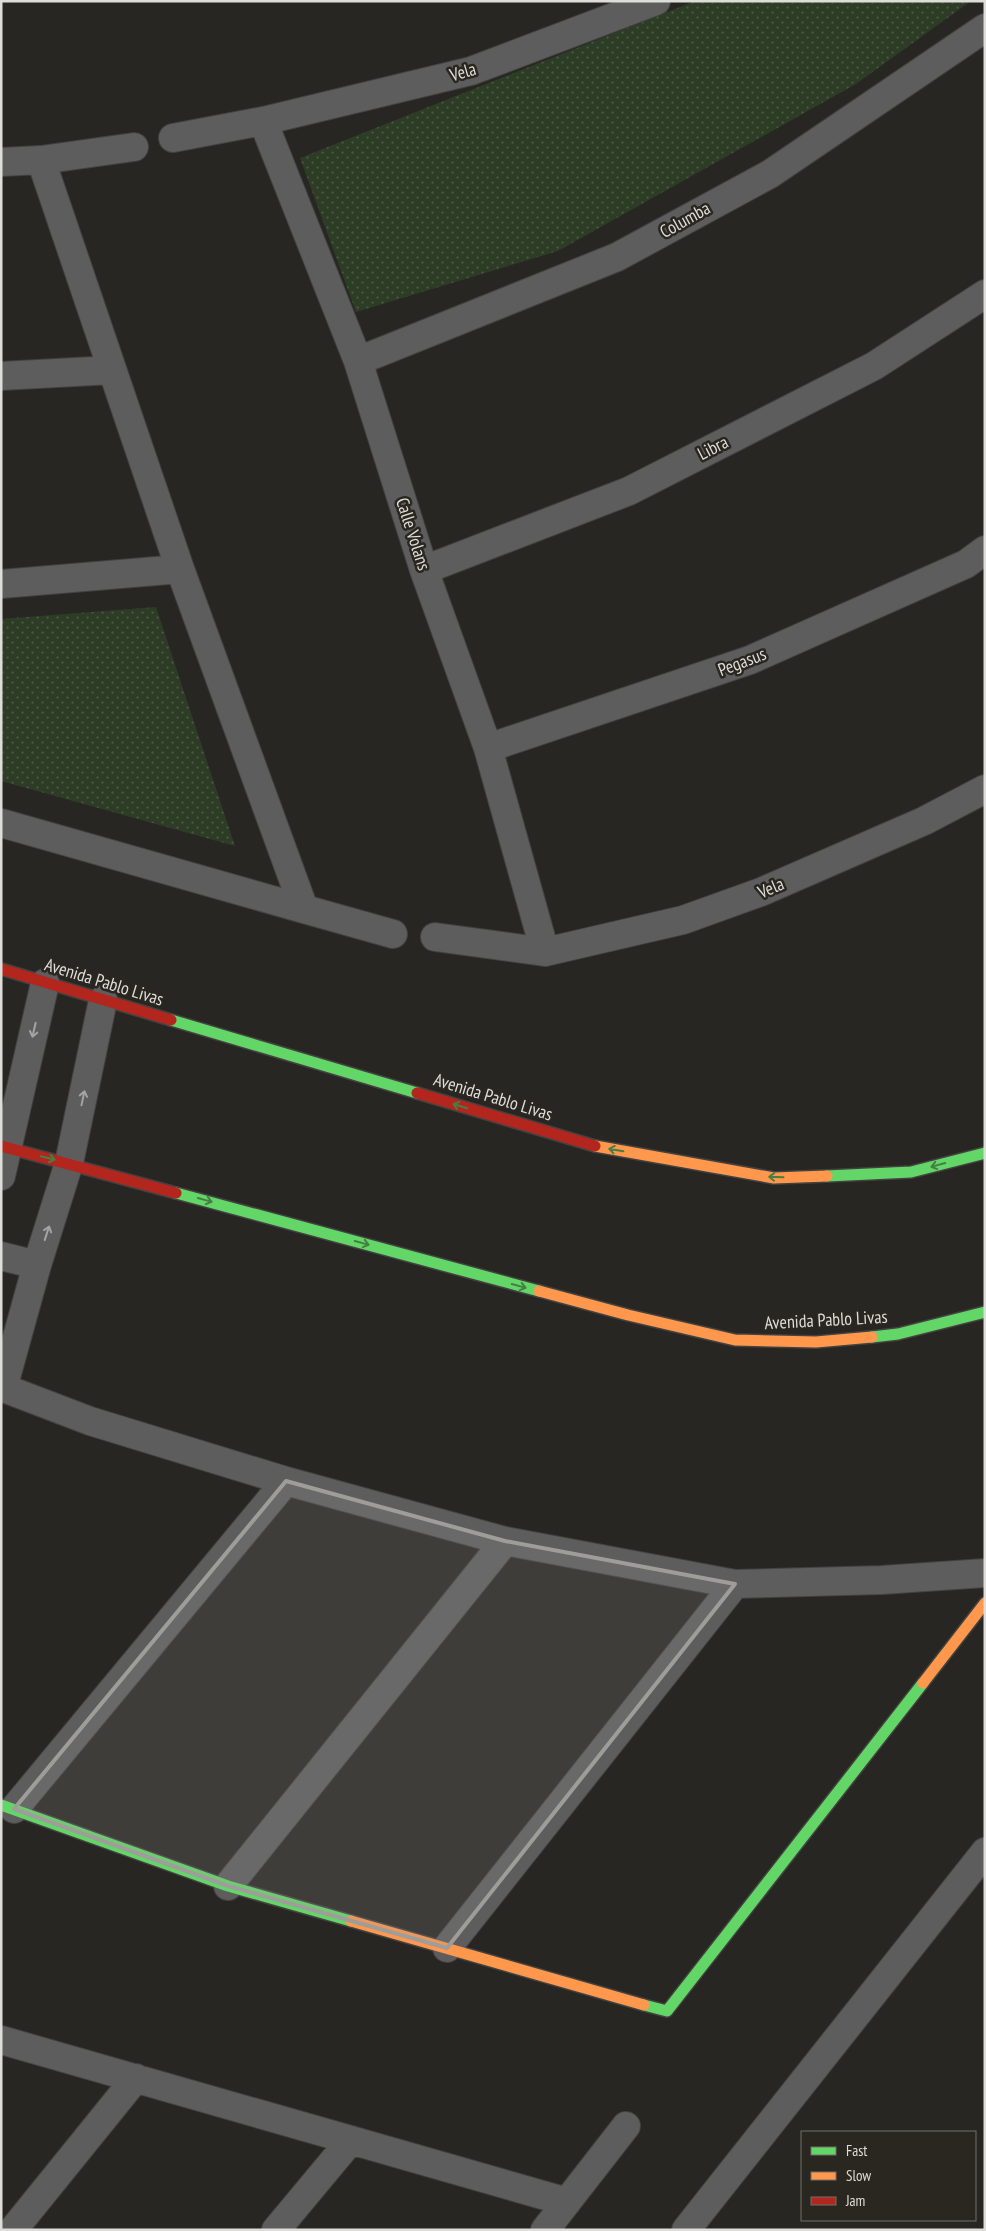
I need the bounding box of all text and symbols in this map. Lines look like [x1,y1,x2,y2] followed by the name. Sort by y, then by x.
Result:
[446,57,479,86] street label: Vela
[655,196,714,243] street label: Columba
[694,430,732,465] street label: Libra
[391,495,436,573] street label: Calle Volans
[714,642,769,681] street label: Pegasus
[753,872,787,904] street label: Vela
[42,953,166,1011] street label: Avenida Pablo Livas
[29,1022,38,1038] one-way arrow
[431,1068,555,1126] street label: Avenida Pablo Livas
[78,1090,88,1106] one-way arrow
[452,1100,468,1110] one-way arrow
[609,1144,625,1154] one-way arrow
[40,1153,56,1163] one-way arrow
[930,1161,946,1171] one-way arrow
[768,1172,784,1182] one-way arrow
[197,1196,213,1206] one-way arrow
[42,1226,52,1242] one-way arrow
[354,1239,370,1249] one-way arrow
[510,1282,526,1292] one-way arrow
[764,1305,888,1334] street label: Avenida Pablo Livas
[801,2131,976,2221] legend
[846,2141,867,2160] text: Fast
[846,2166,871,2185] text: Slow
[845,2191,865,2210] text: Jam

